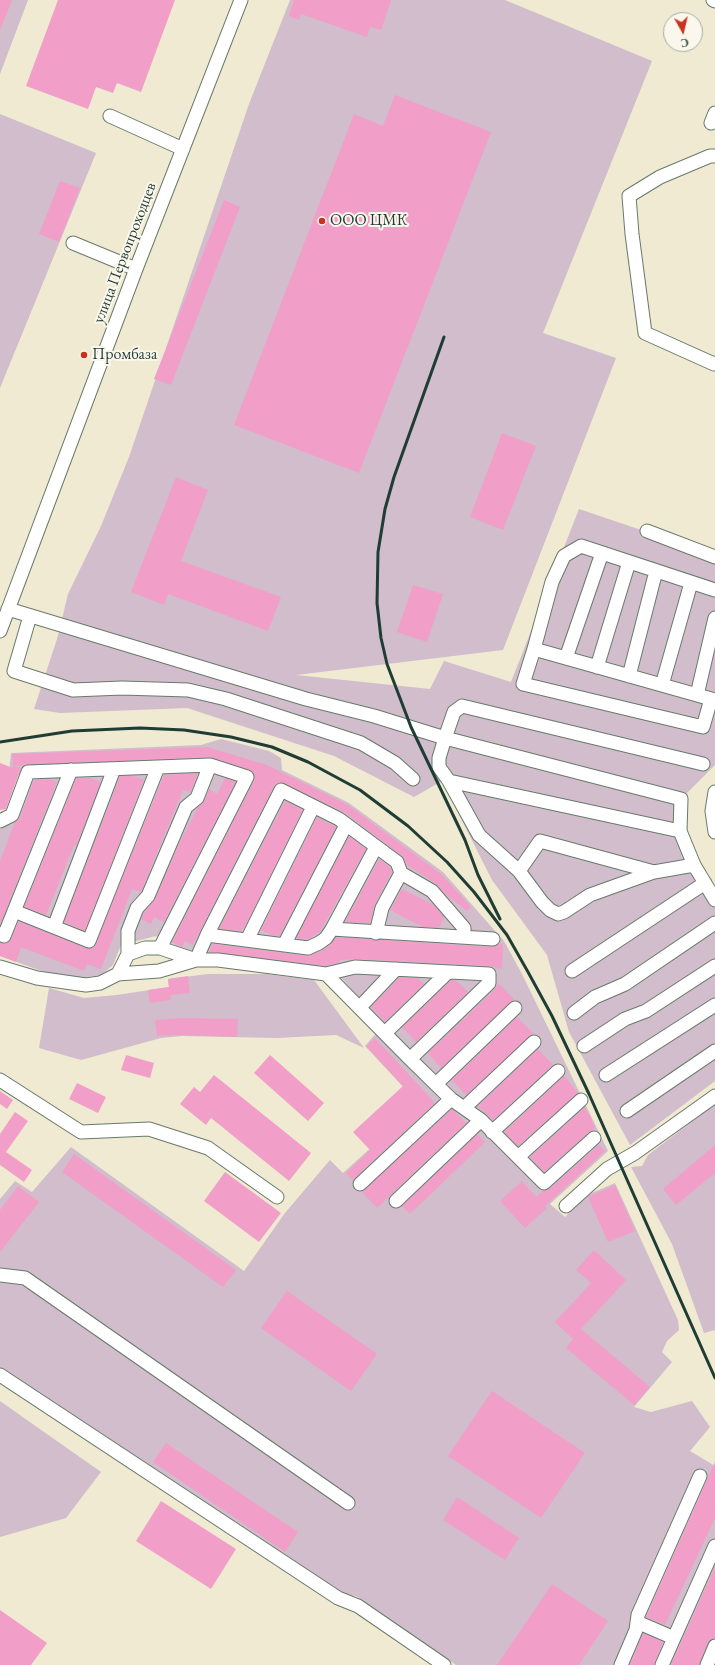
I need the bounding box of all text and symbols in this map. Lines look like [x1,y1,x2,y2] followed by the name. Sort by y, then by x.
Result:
[663,12,703,52] north arrow
[680,35,689,50] text: С
[89,180,161,326] street label: улица Первопроходцев
[330,211,407,231] place label: ООО ЦМК
[317,216,327,226] marker: ООО ЦМК
[92,345,157,365] place label: Промбаза
[79,350,89,360] marker: Промбаза

